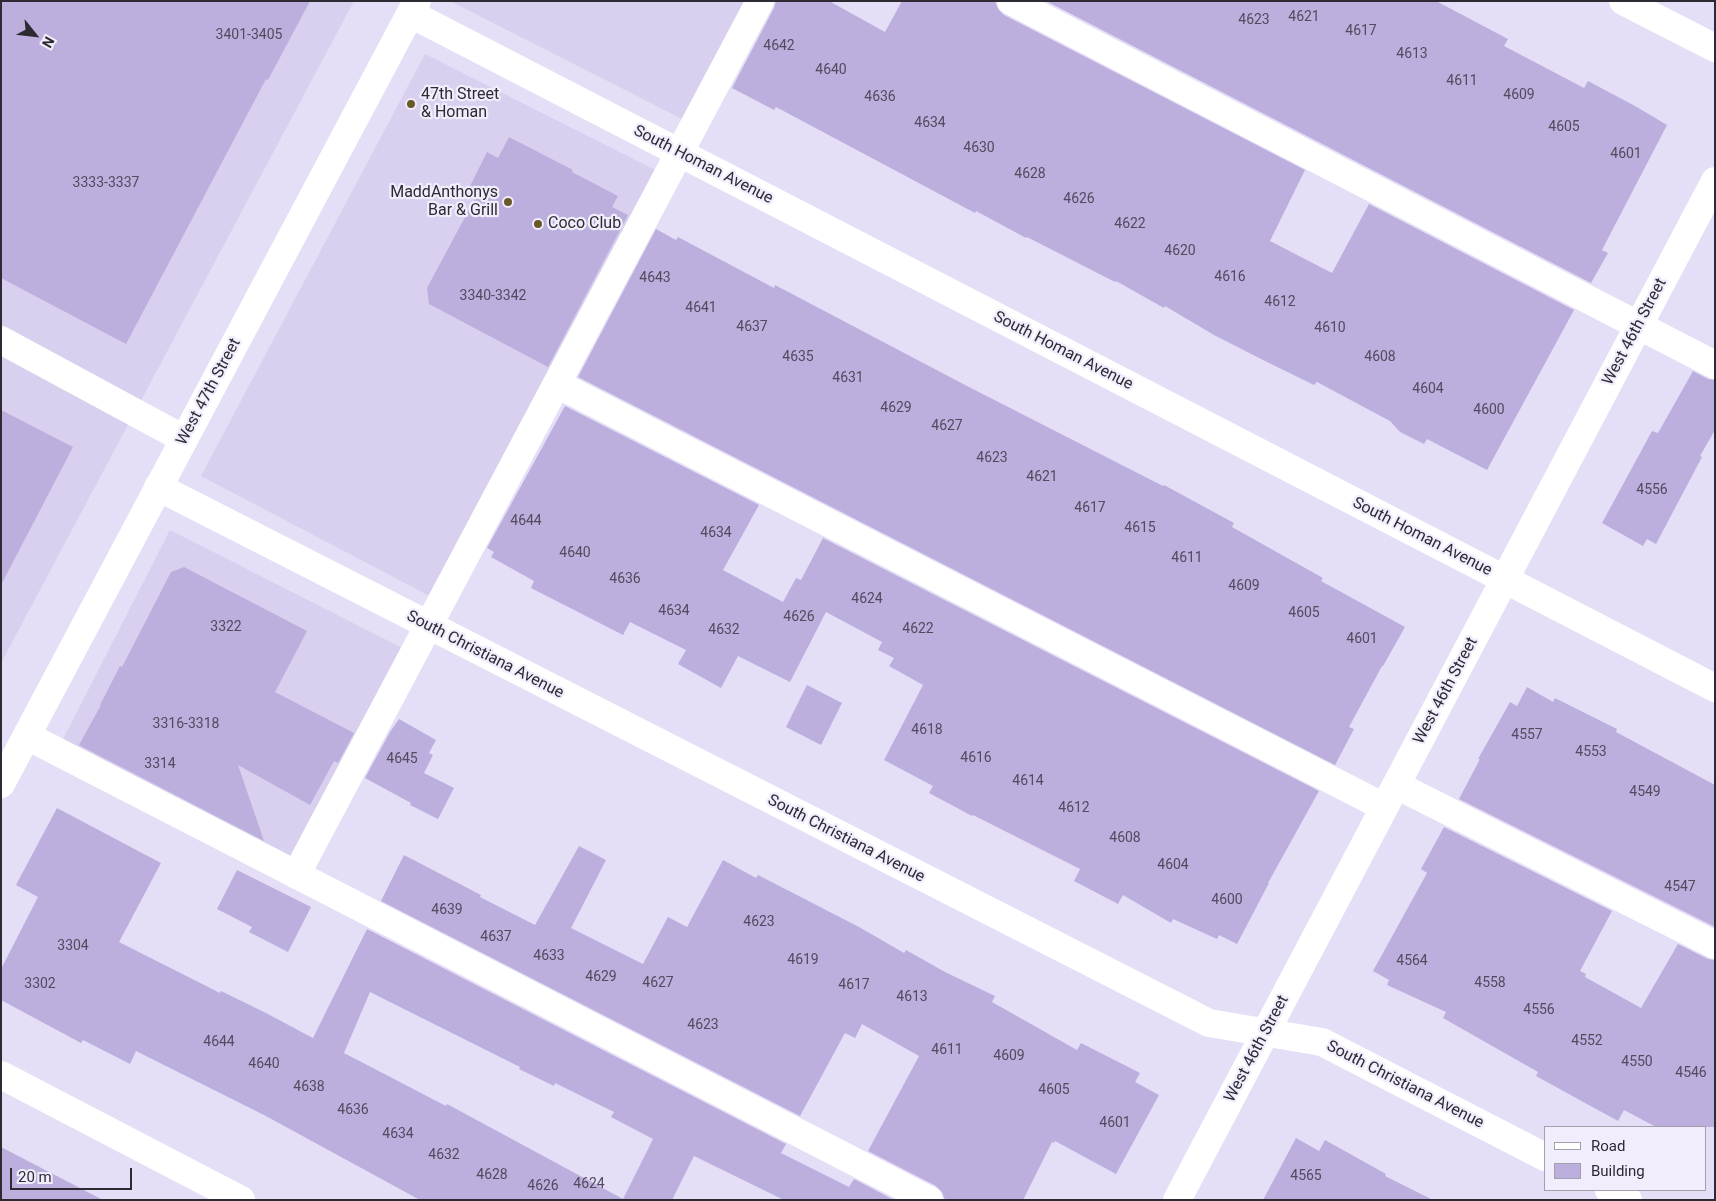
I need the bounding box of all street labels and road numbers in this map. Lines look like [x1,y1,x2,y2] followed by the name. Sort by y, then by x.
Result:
[630,122,776,208] street label: South Homan Avenue
[1599,275,1671,389] street label: West 46th Street
[990,308,1136,394] street label: South Homan Avenue
[173,335,245,449] street label: West 47th Street
[1349,494,1495,580] street label: South Homan Avenue
[403,607,567,703] street label: South Christiana Avenue
[1410,634,1482,748] street label: West 46th Street
[764,791,928,887] street label: South Christiana Avenue
[1221,992,1293,1106] street label: West 46th Street
[1323,1037,1487,1133] street label: South Christiana Avenue

